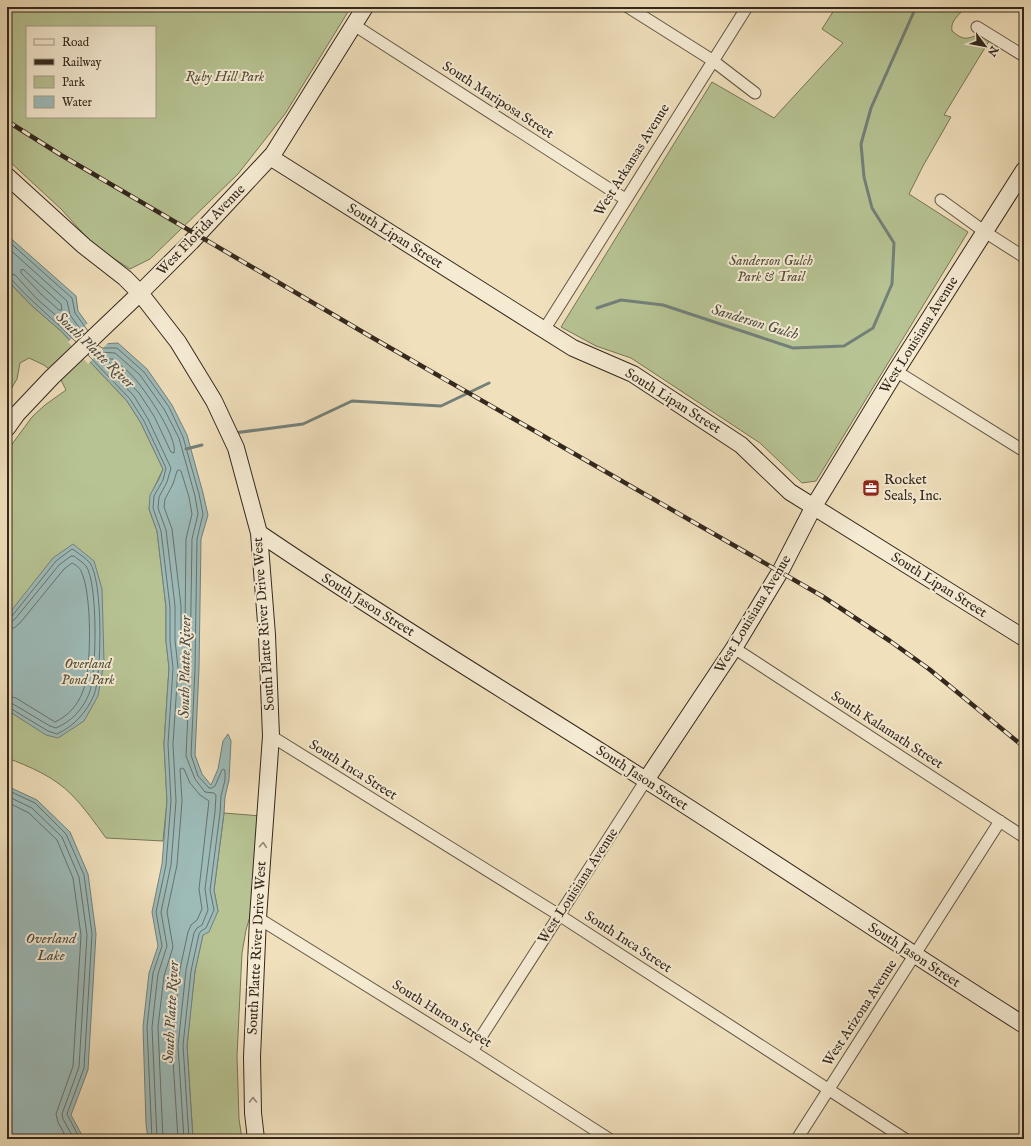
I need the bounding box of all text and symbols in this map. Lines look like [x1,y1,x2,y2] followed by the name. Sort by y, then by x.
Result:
[26,26,156,118] legend
[965,26,1005,66] north arrow
[62,35,90,50] text: Road
[984,42,1002,59] text: N
[62,55,101,70] text: Railway
[439,57,557,143] street label: South Mariposa Street
[186,68,265,86] park label: Ruby Hill Park
[62,75,85,90] text: Park
[62,95,93,110] text: Water
[590,100,674,220] street label: West Arkansas Avenue
[153,180,250,279] street label: West Florida Avenue
[344,199,447,273] street label: South Lipan Street
[729,252,813,286] park label: Sanderson Gulch Park & Trail
[876,273,963,397] street label: West Louisiana Avenue
[709,300,801,344] water label: Sanderson Gulch
[52,308,139,393] water label: South Platte River
[622,364,725,438] street label: South Lipan Street
[884,471,942,505] place label: Rocket Seals, Inc.
[861,478,881,498] office icon: Rocket Seals, Inc.
[249,537,279,711] street label: South Platte River Drive West
[888,548,991,622] street label: South Lipan Street
[711,551,796,676] street label: West Louisiana Avenue
[318,569,418,641] street label: South Jason Street
[175,615,195,718] water label: South Platte River
[61,655,115,689] park label: Overland Pond Park
[827,687,947,773] street label: South Kalamath Street
[306,736,401,804] street label: South Inca Street
[592,741,692,815] street label: South Jason Street
[534,824,622,947] street label: West Louisiana Avenue
[258,842,267,848] one-way arrow
[243,861,271,1035] street label: South Platte River Drive West
[581,907,675,977] street label: South Inca Street
[864,918,964,992] street label: South Jason Street
[26,929,77,965] water label: Overland Lake
[819,956,901,1070] street label: West Arizona Avenue
[159,960,183,1064] water label: South Platte River
[389,976,495,1052] street label: South Huron Street
[249,1097,257,1103] one-way arrow

